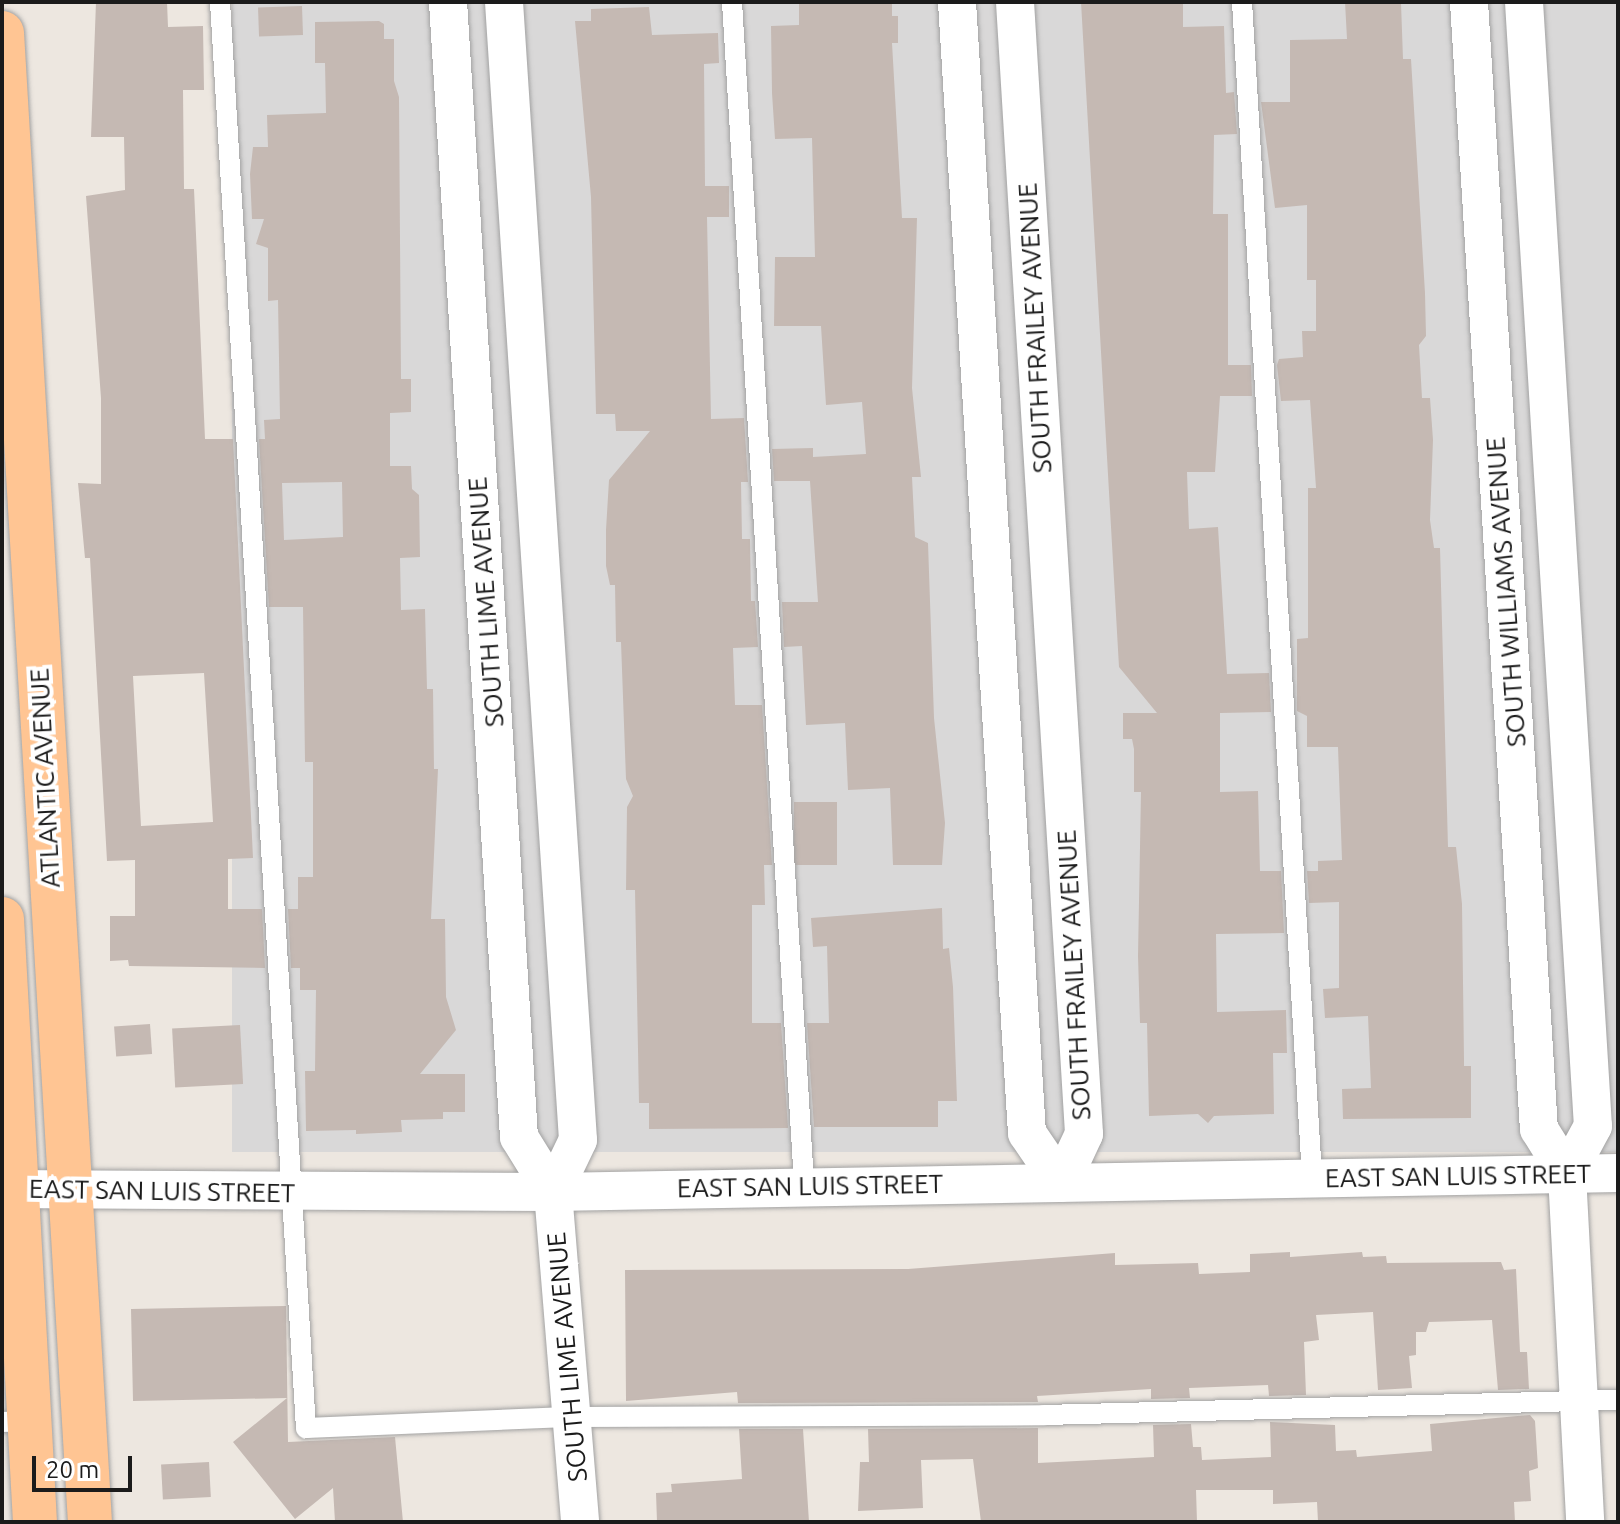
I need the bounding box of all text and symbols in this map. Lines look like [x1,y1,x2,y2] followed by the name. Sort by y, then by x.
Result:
[1012,182,1058,474] street label: SOUTH FRAILEY AVENUE
[1480,436,1532,748] street label: SOUTH WILLIAMS AVENUE
[462,476,510,728] street label: SOUTH LIME AVENUE
[24,667,66,889] street label: ATLANTIC AVENUE
[1051,829,1097,1121] street label: SOUTH FRAILEY AVENUE
[1325,1158,1591,1194] street label: EAST SAN LUIS STREET
[677,1168,943,1204] street label: EAST SAN LUIS STREET
[29,1173,295,1209] street label: EAST SAN LUIS STREET
[541,1231,593,1483] street label: SOUTH LIME AVENUE
[36,1440,136,1490] scale bar
[46,1456,99,1483] text: 20 m

